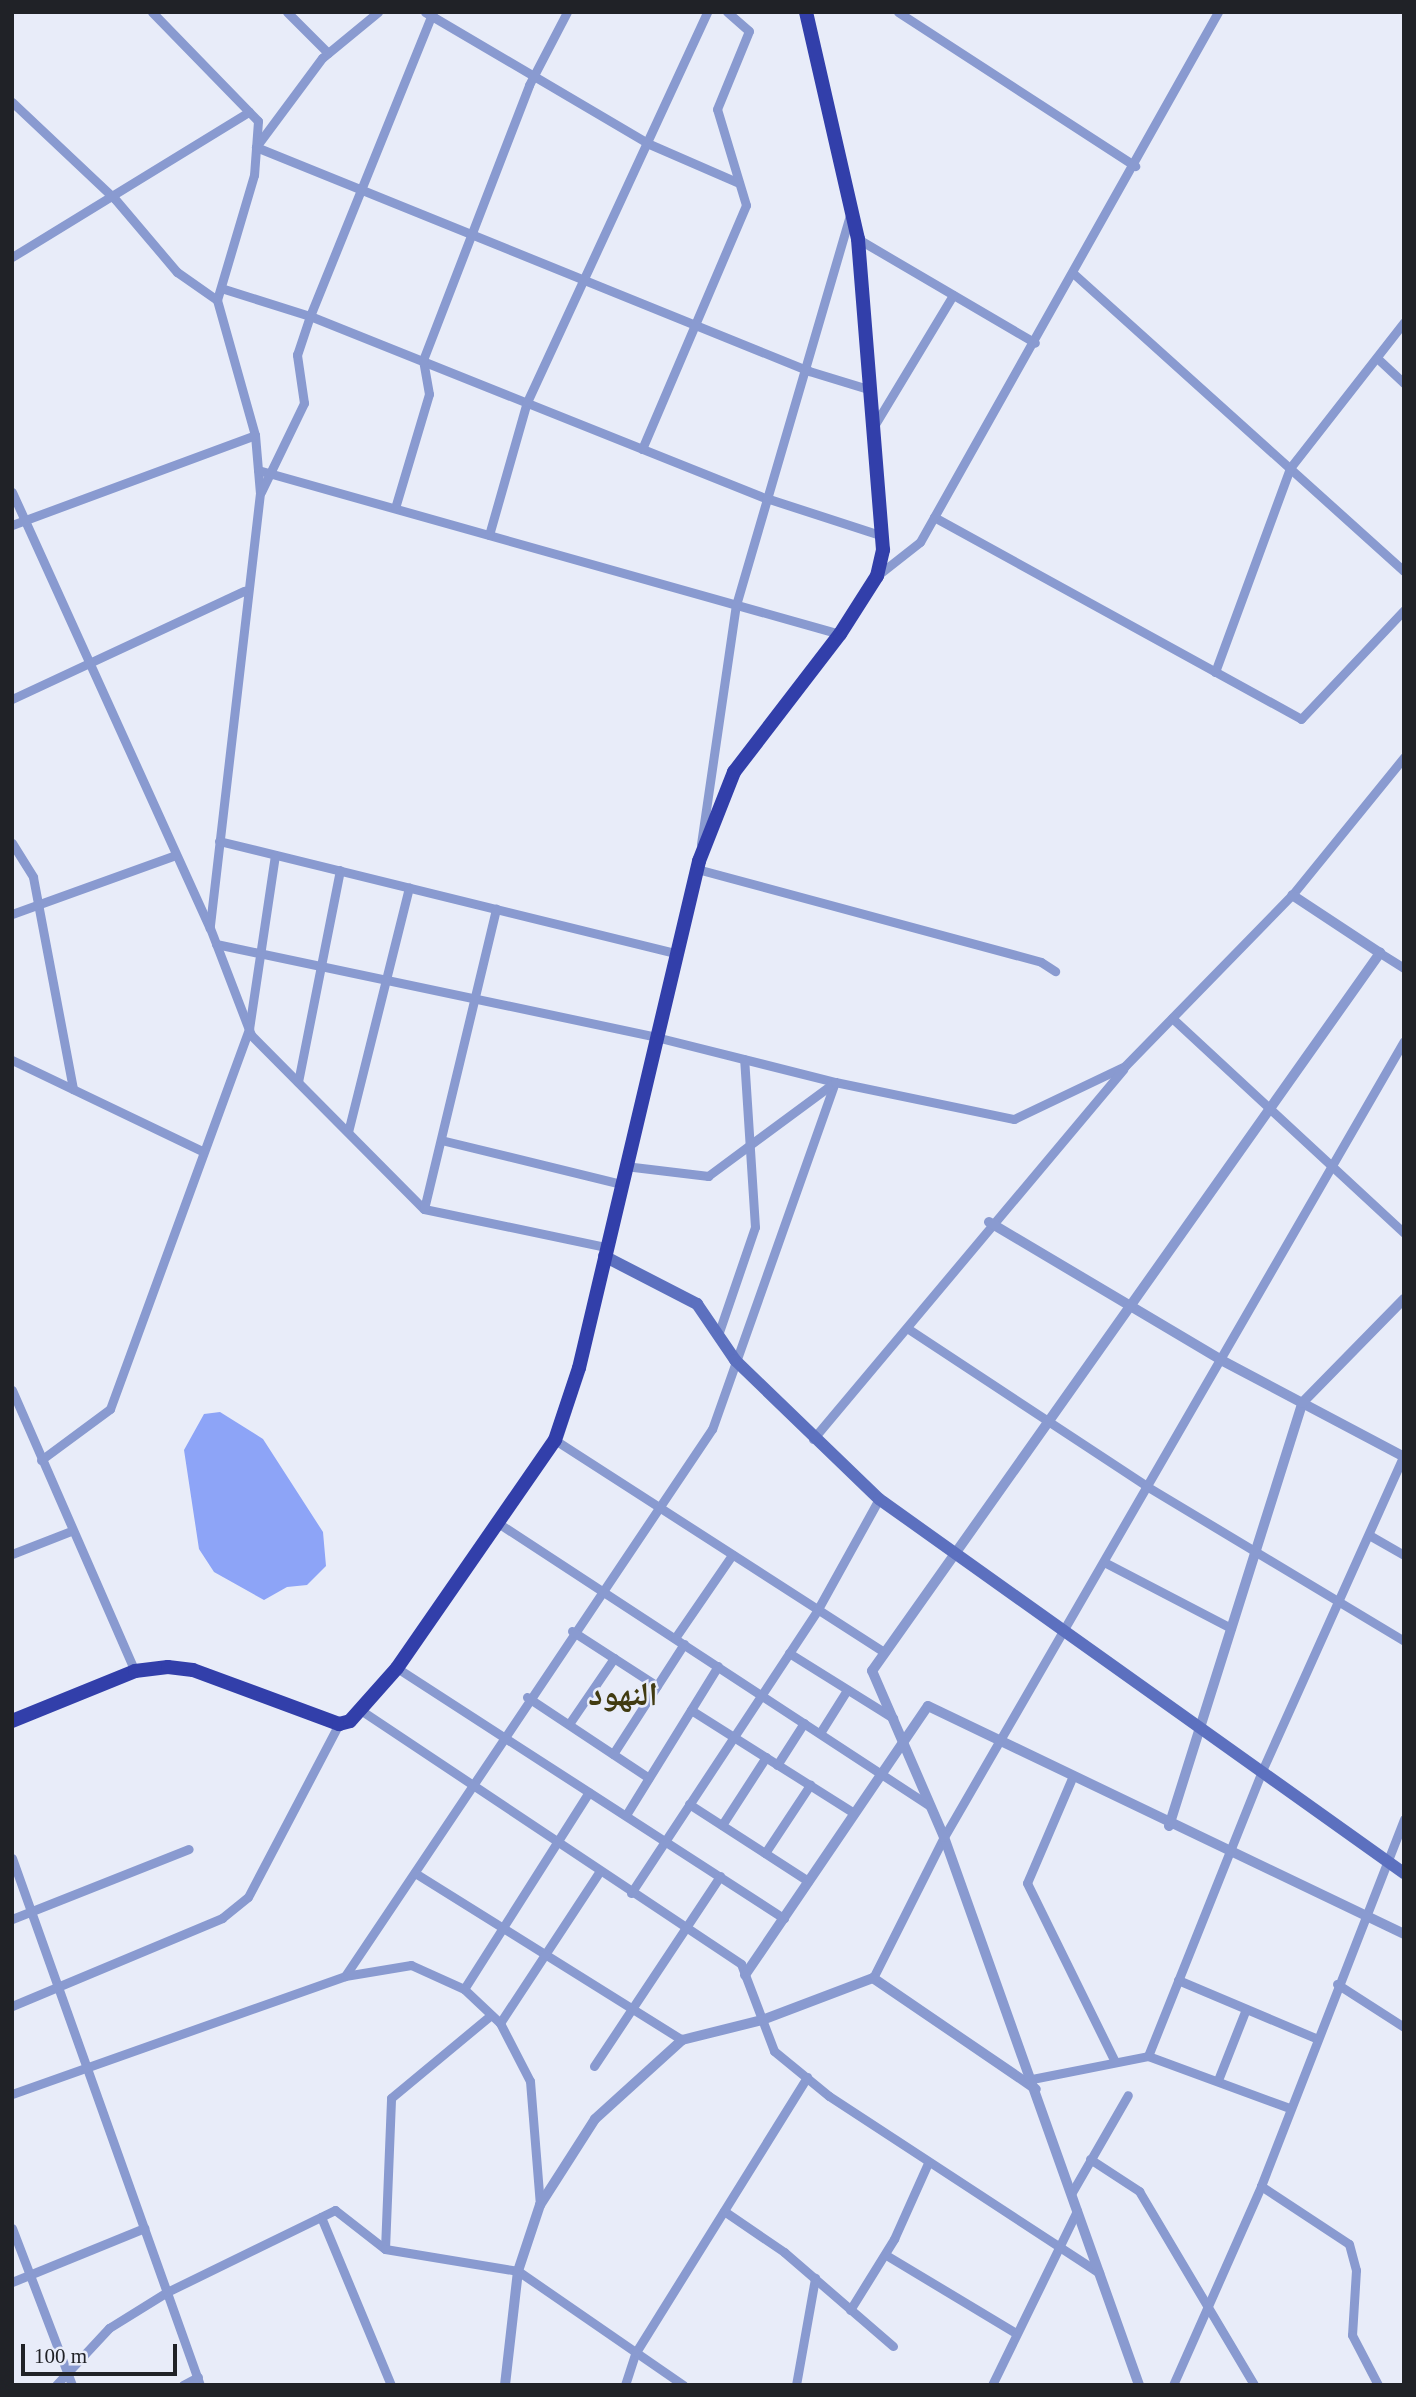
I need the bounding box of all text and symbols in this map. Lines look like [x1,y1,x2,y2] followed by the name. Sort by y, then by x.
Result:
[588,1675,658,1715] district label: النهود
[24,2330,180,2374] scale bar
[34,2344,87,2368] text: 100 m

